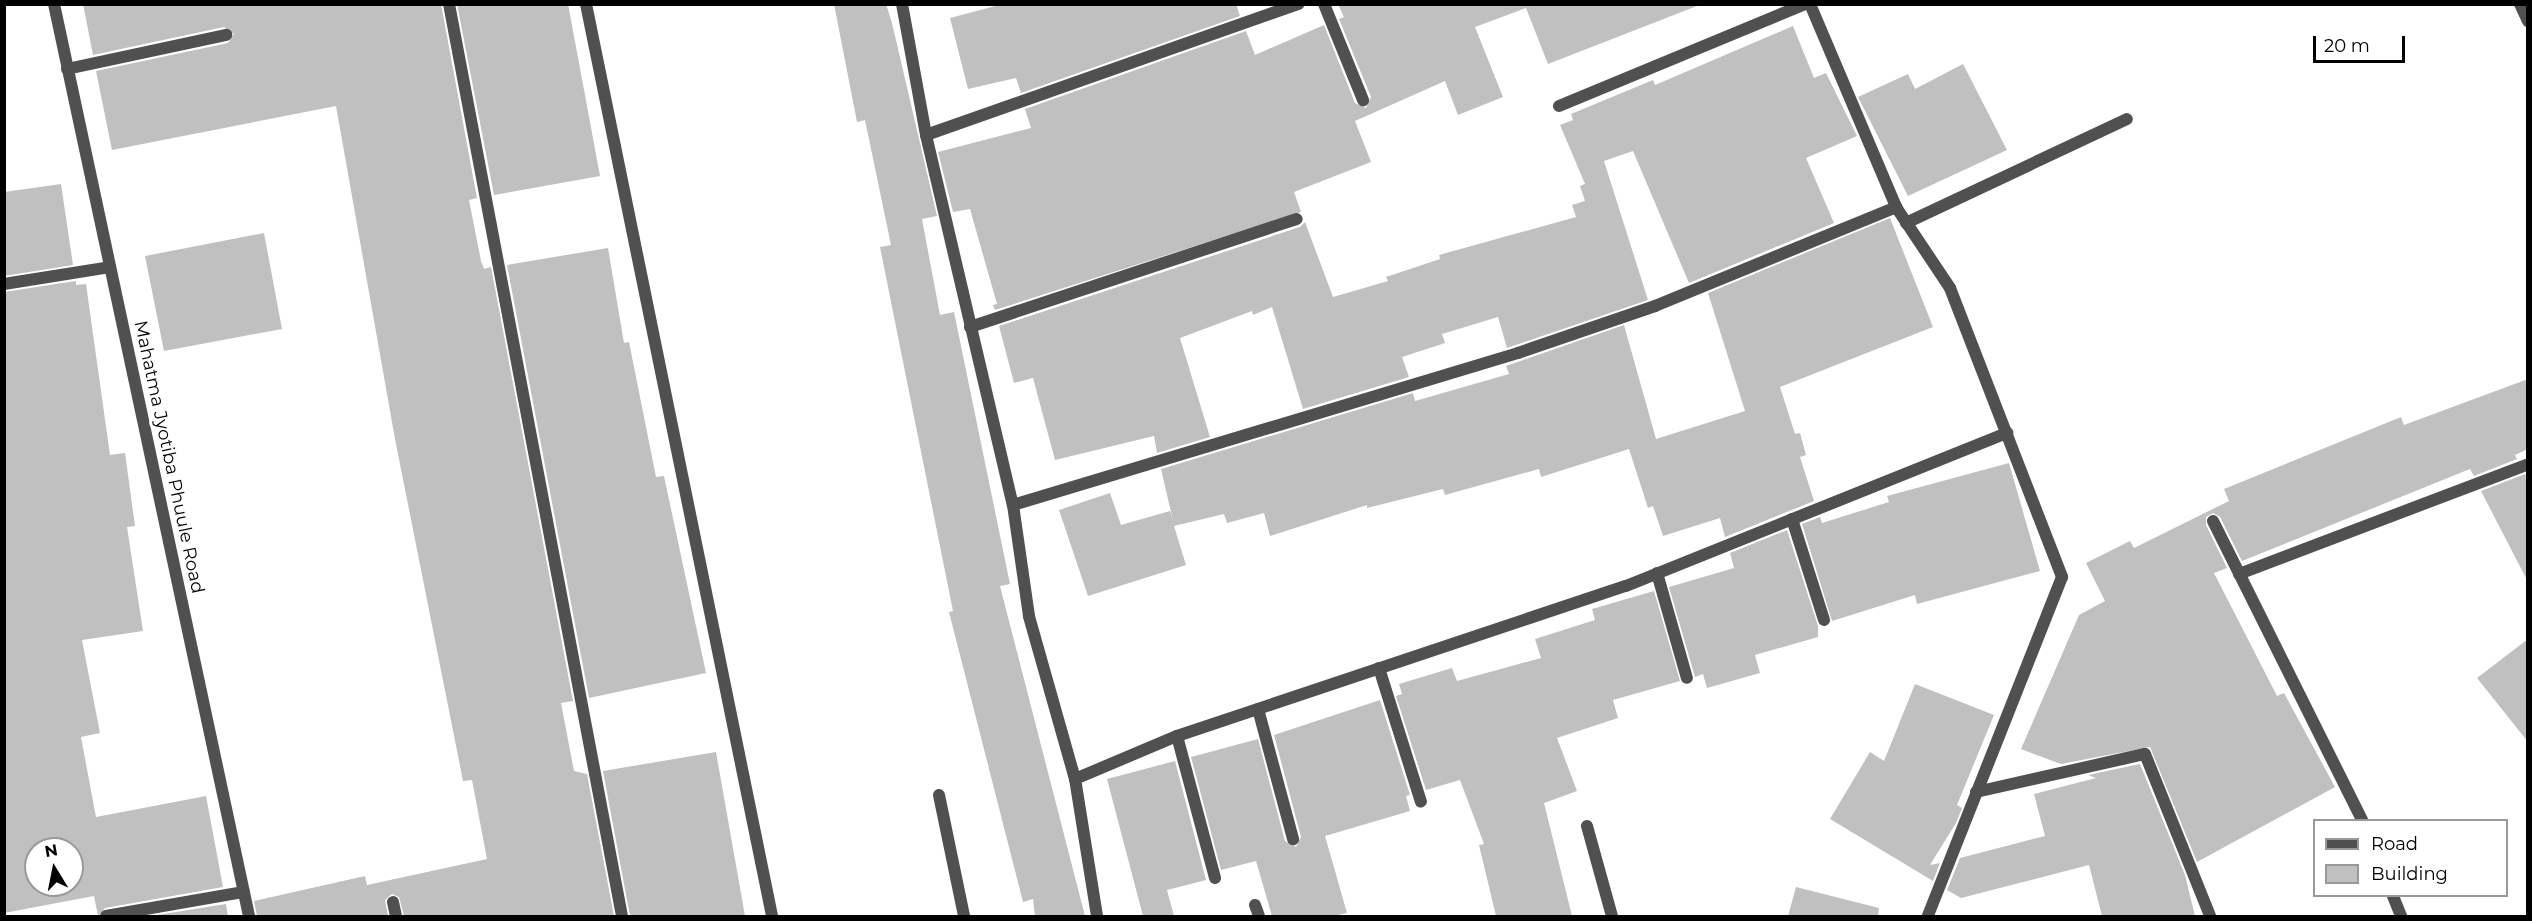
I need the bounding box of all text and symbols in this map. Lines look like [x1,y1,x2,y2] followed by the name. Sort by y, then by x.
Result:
[2316,24,2408,62] scale bar
[2324,35,2370,57] text: 20 m
[129,319,209,595] street label: Mahatma Jyotiba Phuule Road
[2313,819,2508,897] legend
[2371,833,2418,855] text: Road
[24,837,84,897] north arrow
[43,840,59,861] text: N
[2371,863,2448,885] text: Building

